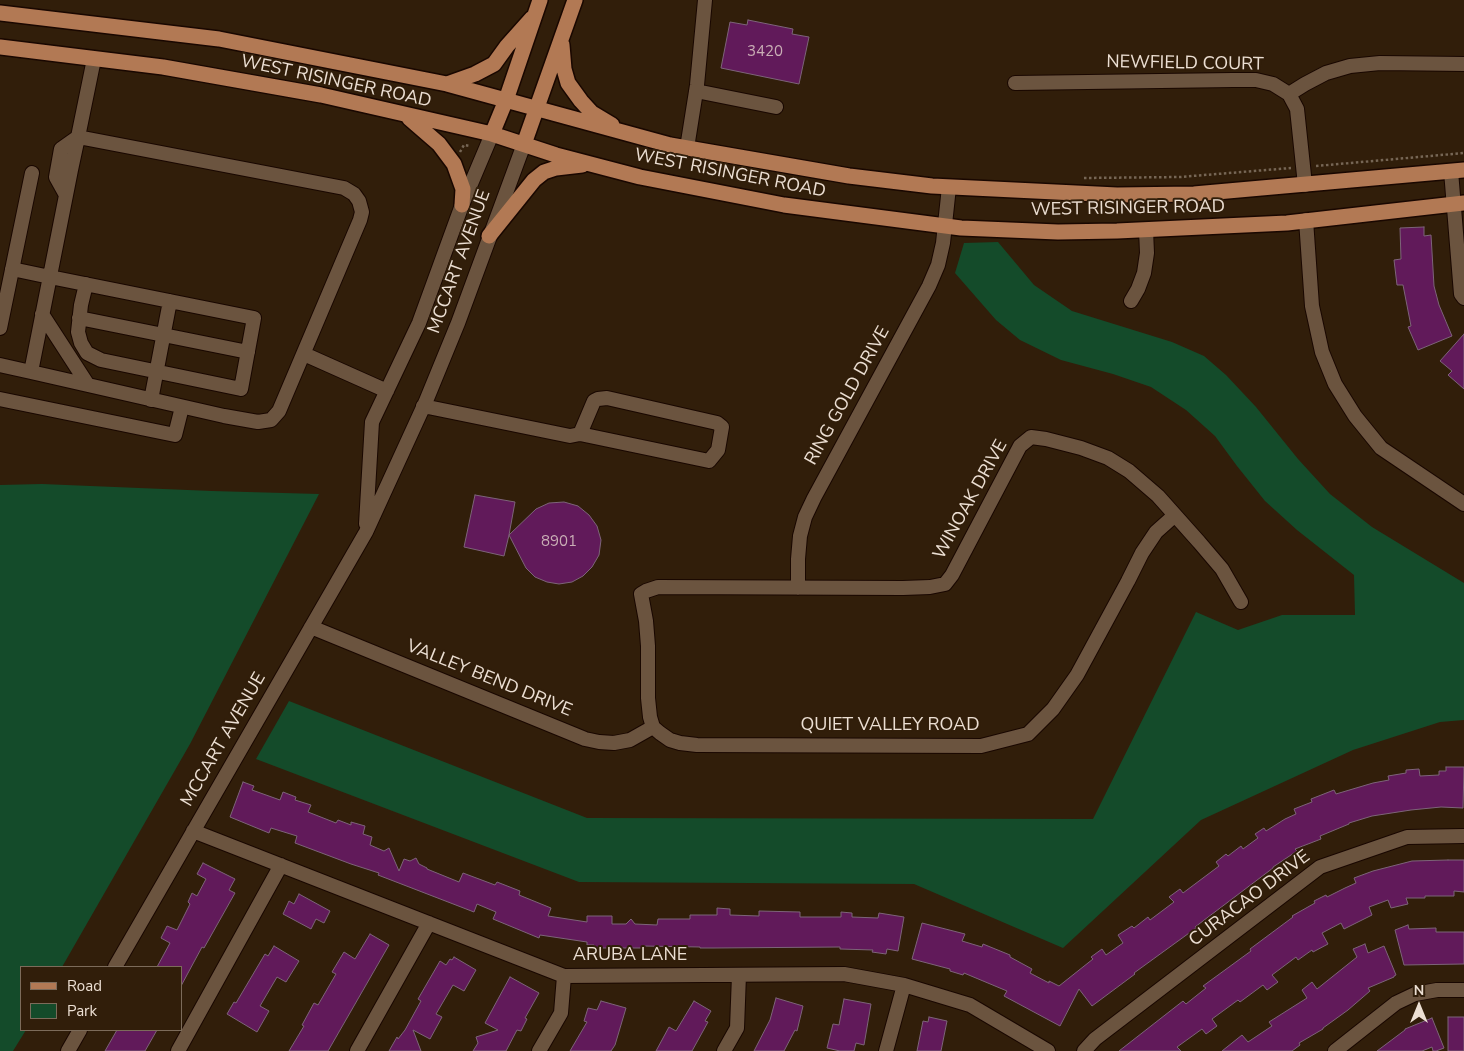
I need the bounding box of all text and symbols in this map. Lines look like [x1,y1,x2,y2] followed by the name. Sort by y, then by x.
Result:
[747,43,783,61] house number: 3420
[239,51,433,113] street label: WEST RISINGER ROAD
[1106,52,1264,76] street label: NEWFIELD COURT
[633,145,827,203] street label: WEST RISINGER ROAD
[424,187,496,337] street label: MCCART AVENUE
[1031,197,1225,221] street label: WEST RISINGER ROAD
[801,323,895,469] street label: RING GOLD DRIVE
[929,437,1013,563] street label: WINOAK DRIVE
[541,533,577,551] house number: 8901
[403,636,575,722] street label: VALLEY BEND DRIVE
[177,669,271,811] street label: MCCART AVENUE
[800,715,980,737] street label: QUIET VALLEY ROAD
[1185,846,1315,952] street label: CURACAO DRIVE
[573,945,687,967] street label: ARUBA LANE
[20,966,182,1031] legend
[67,976,102,996] text: Road
[1394,981,1444,1031] north arrow
[1414,981,1424,1000] text: N
[67,1001,97,1021] text: Park

